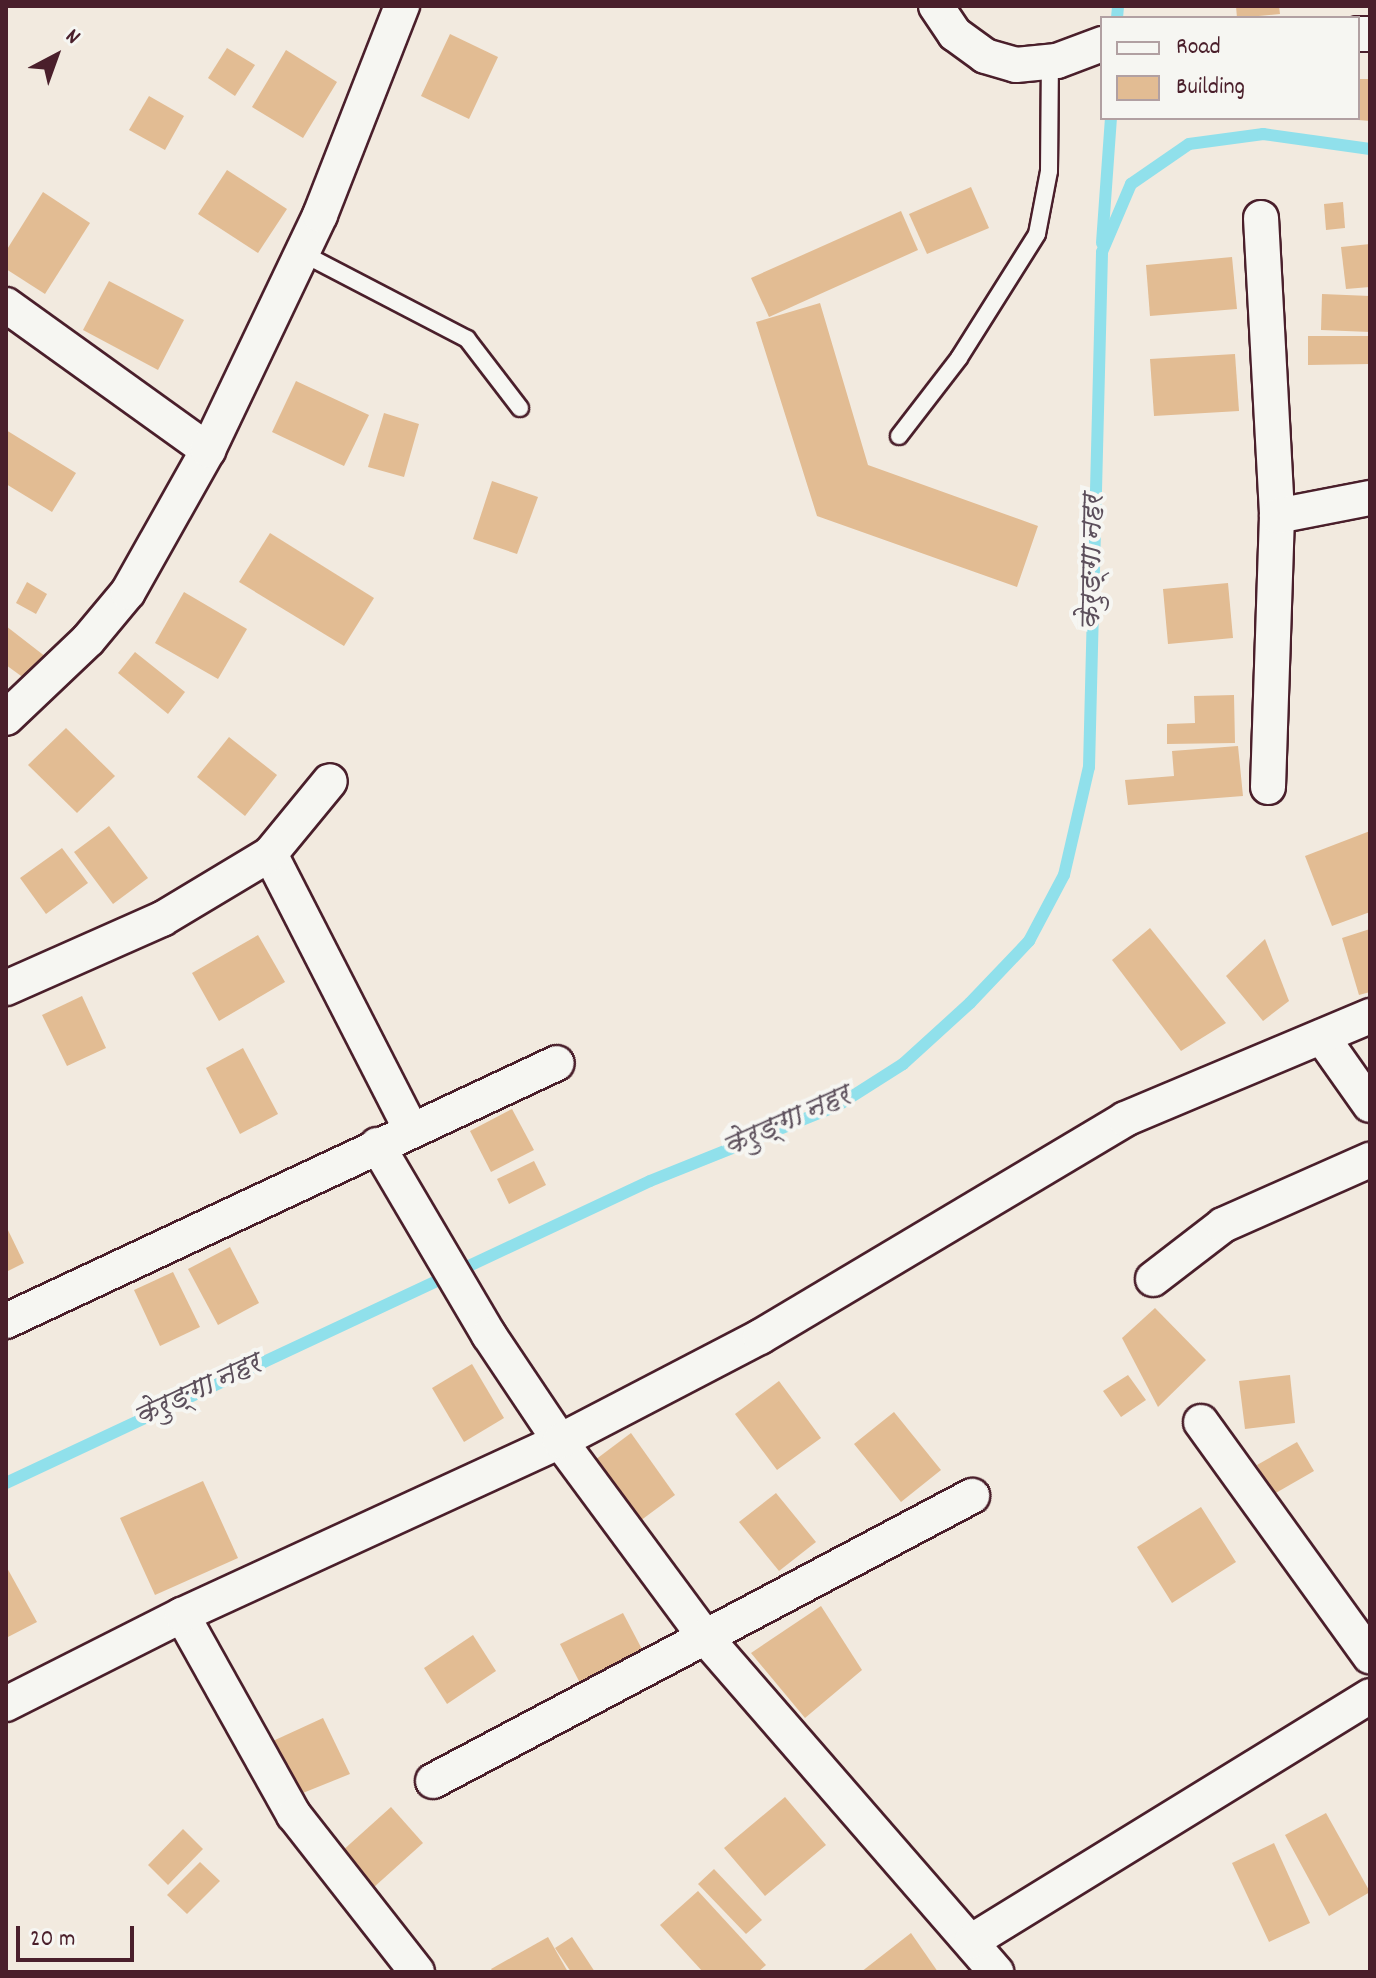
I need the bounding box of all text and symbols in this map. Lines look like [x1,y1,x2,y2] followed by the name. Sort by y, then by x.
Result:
[16,16,96,96] north arrow
[1100,16,1360,120] legend
[58,22,86,53] text: N
[1176,31,1221,65] text: Road
[1176,71,1245,105] text: Building
[1076,494,1112,630] water label: केेरुङ्गा नहर
[719,1080,857,1166] water label: केेरुङ्गा नहर
[131,1348,267,1436] water label: केेरुङ्गा नहर
[20,1910,138,1960] scale bar
[30,1923,76,1957] text: 20 m

